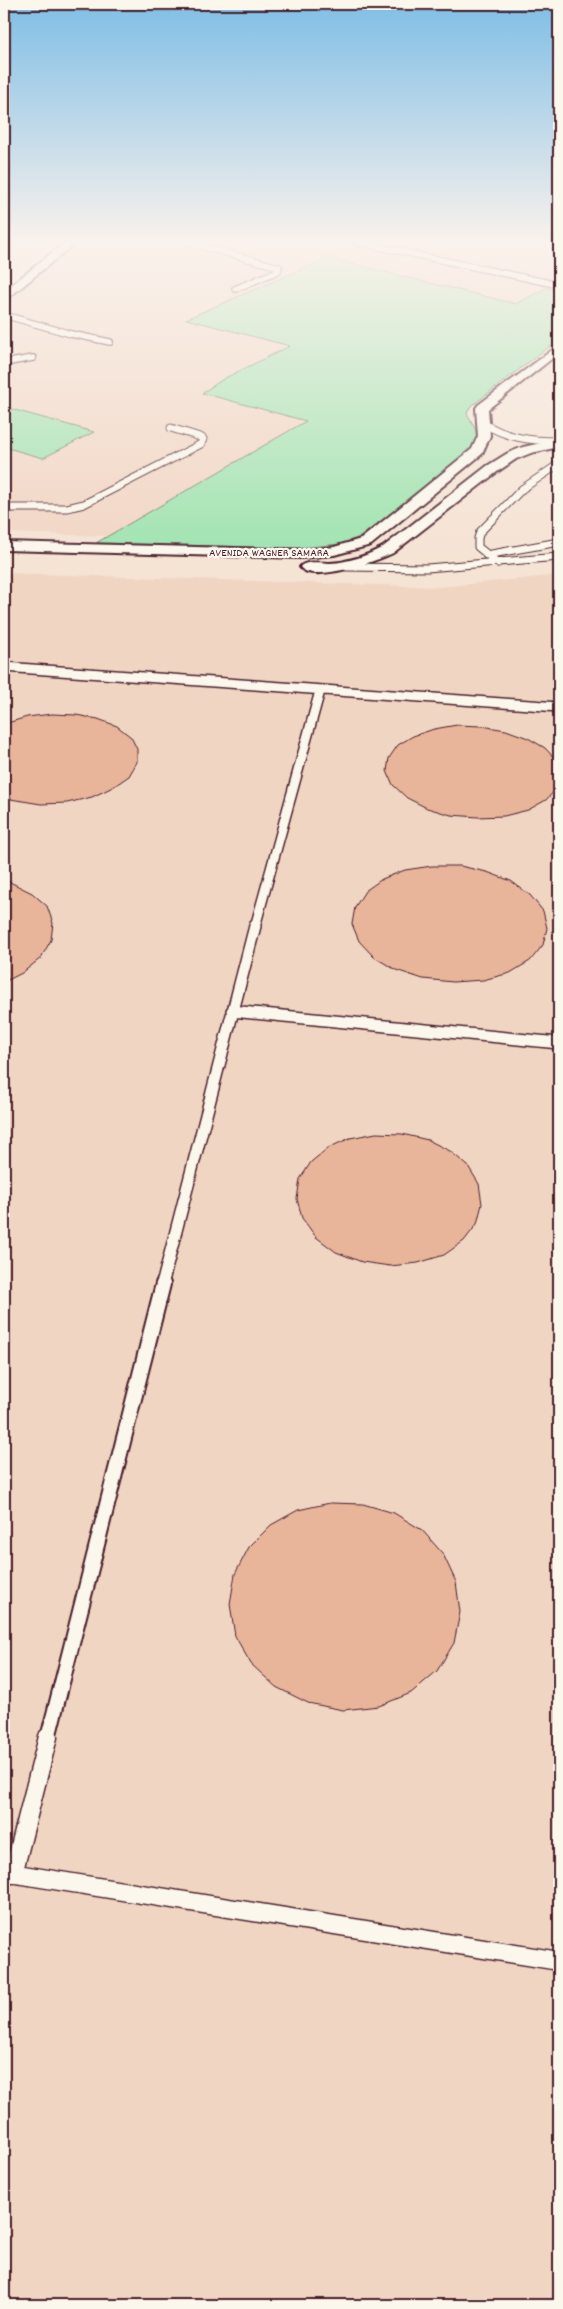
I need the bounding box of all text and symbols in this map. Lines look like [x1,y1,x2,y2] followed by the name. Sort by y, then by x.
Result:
[209,545,330,562] street label: AVENIDA WAGNER SAMARA

